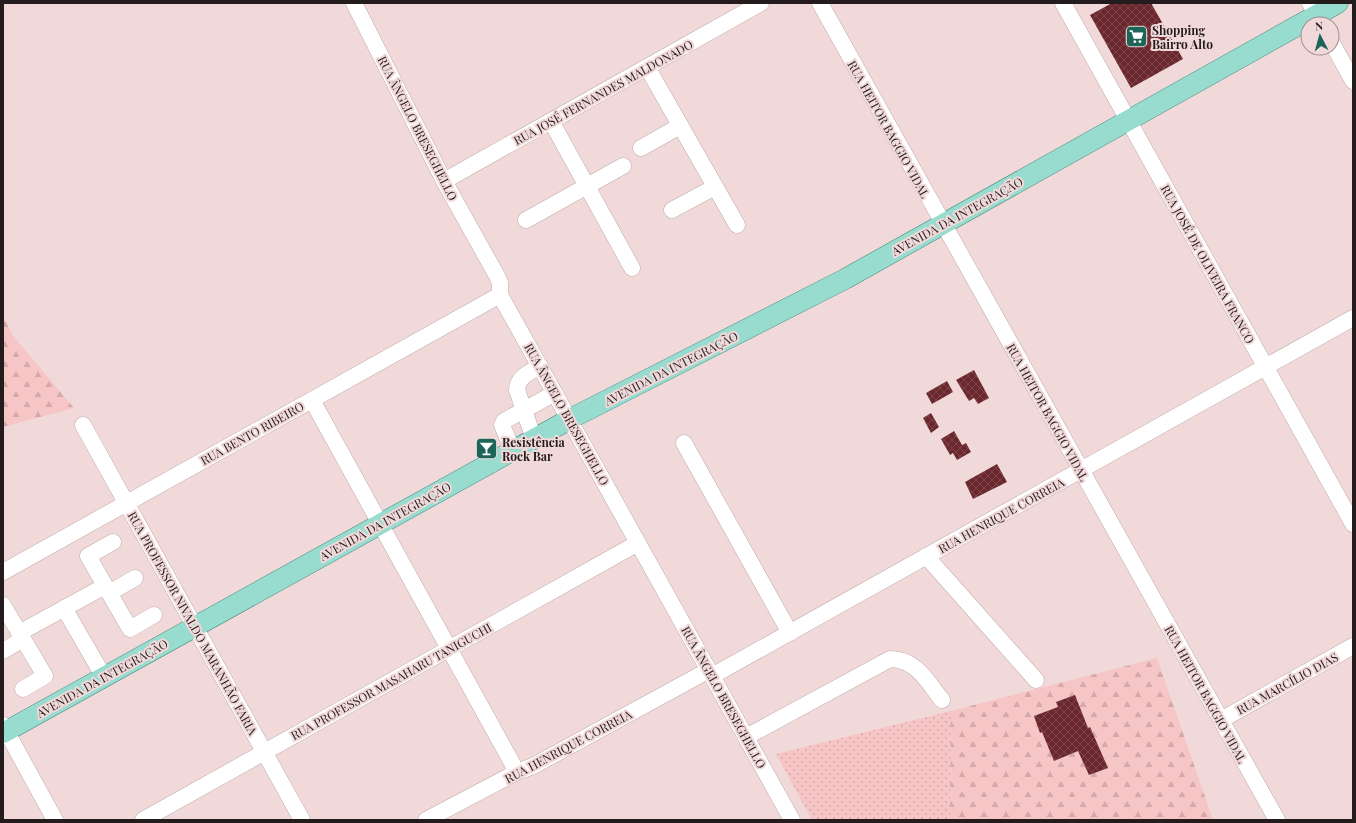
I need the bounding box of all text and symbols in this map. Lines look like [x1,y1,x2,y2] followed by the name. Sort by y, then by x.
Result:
[1300,16,1340,56] north arrow
[1314,18,1324,33] text: N
[1152,22,1213,52] place label: Shopping Bairro Alto
[1123,24,1149,50] supermarket icon: Shopping Bairro Alto
[511,36,696,148] street label: RUA JOSÉ FERNANDES MALDONADO
[375,53,462,203] street label: RUA ÂNGELO BRESEGHELLO
[844,57,934,201] street label: RUA HEITOR BAGGIO VIDAL
[888,173,1026,259] street label: AVENIDA DA INTEGRAÇÃO
[1158,182,1258,346] street label: RUA JOSÉ DE OLIVEIRA FRANCO
[601,327,741,409] street label: AVENIDA DA INTEGRAÇÃO
[521,340,613,488] street label: RUA ÂNGELO BRESEGHELLO
[1003,340,1093,484] street label: RUA HEITOR BAGGIO VIDAL
[197,398,307,468] street label: RUA BENTO RIBEIRO
[502,434,565,464] place label: Resistência Rock Bar
[474,436,500,462] bar icon: Resistência Rock Bar
[935,473,1067,556] street label: RUA HENRIQUE CORREIA
[316,478,454,564] street label: AVENIDA DA INTEGRAÇÃO
[125,508,262,738] street label: RUA PROFESSOR NIVALDO MARANHÃO FARIA
[288,619,494,743] street label: RUA PROFESSOR MASAHARU TANIGUCHI
[1161,622,1251,766] street label: RUA HEITOR BAGGIO VIDAL
[678,623,770,771] street label: RUA ÂNGELO BRESEGHELLO
[33,635,171,721] street label: AVENIDA DA INTEGRAÇÃO
[1233,648,1341,718] street label: RUA MARCÍLIO DIAS
[502,706,635,786] street label: RUA HENRIQUE CORREIA

